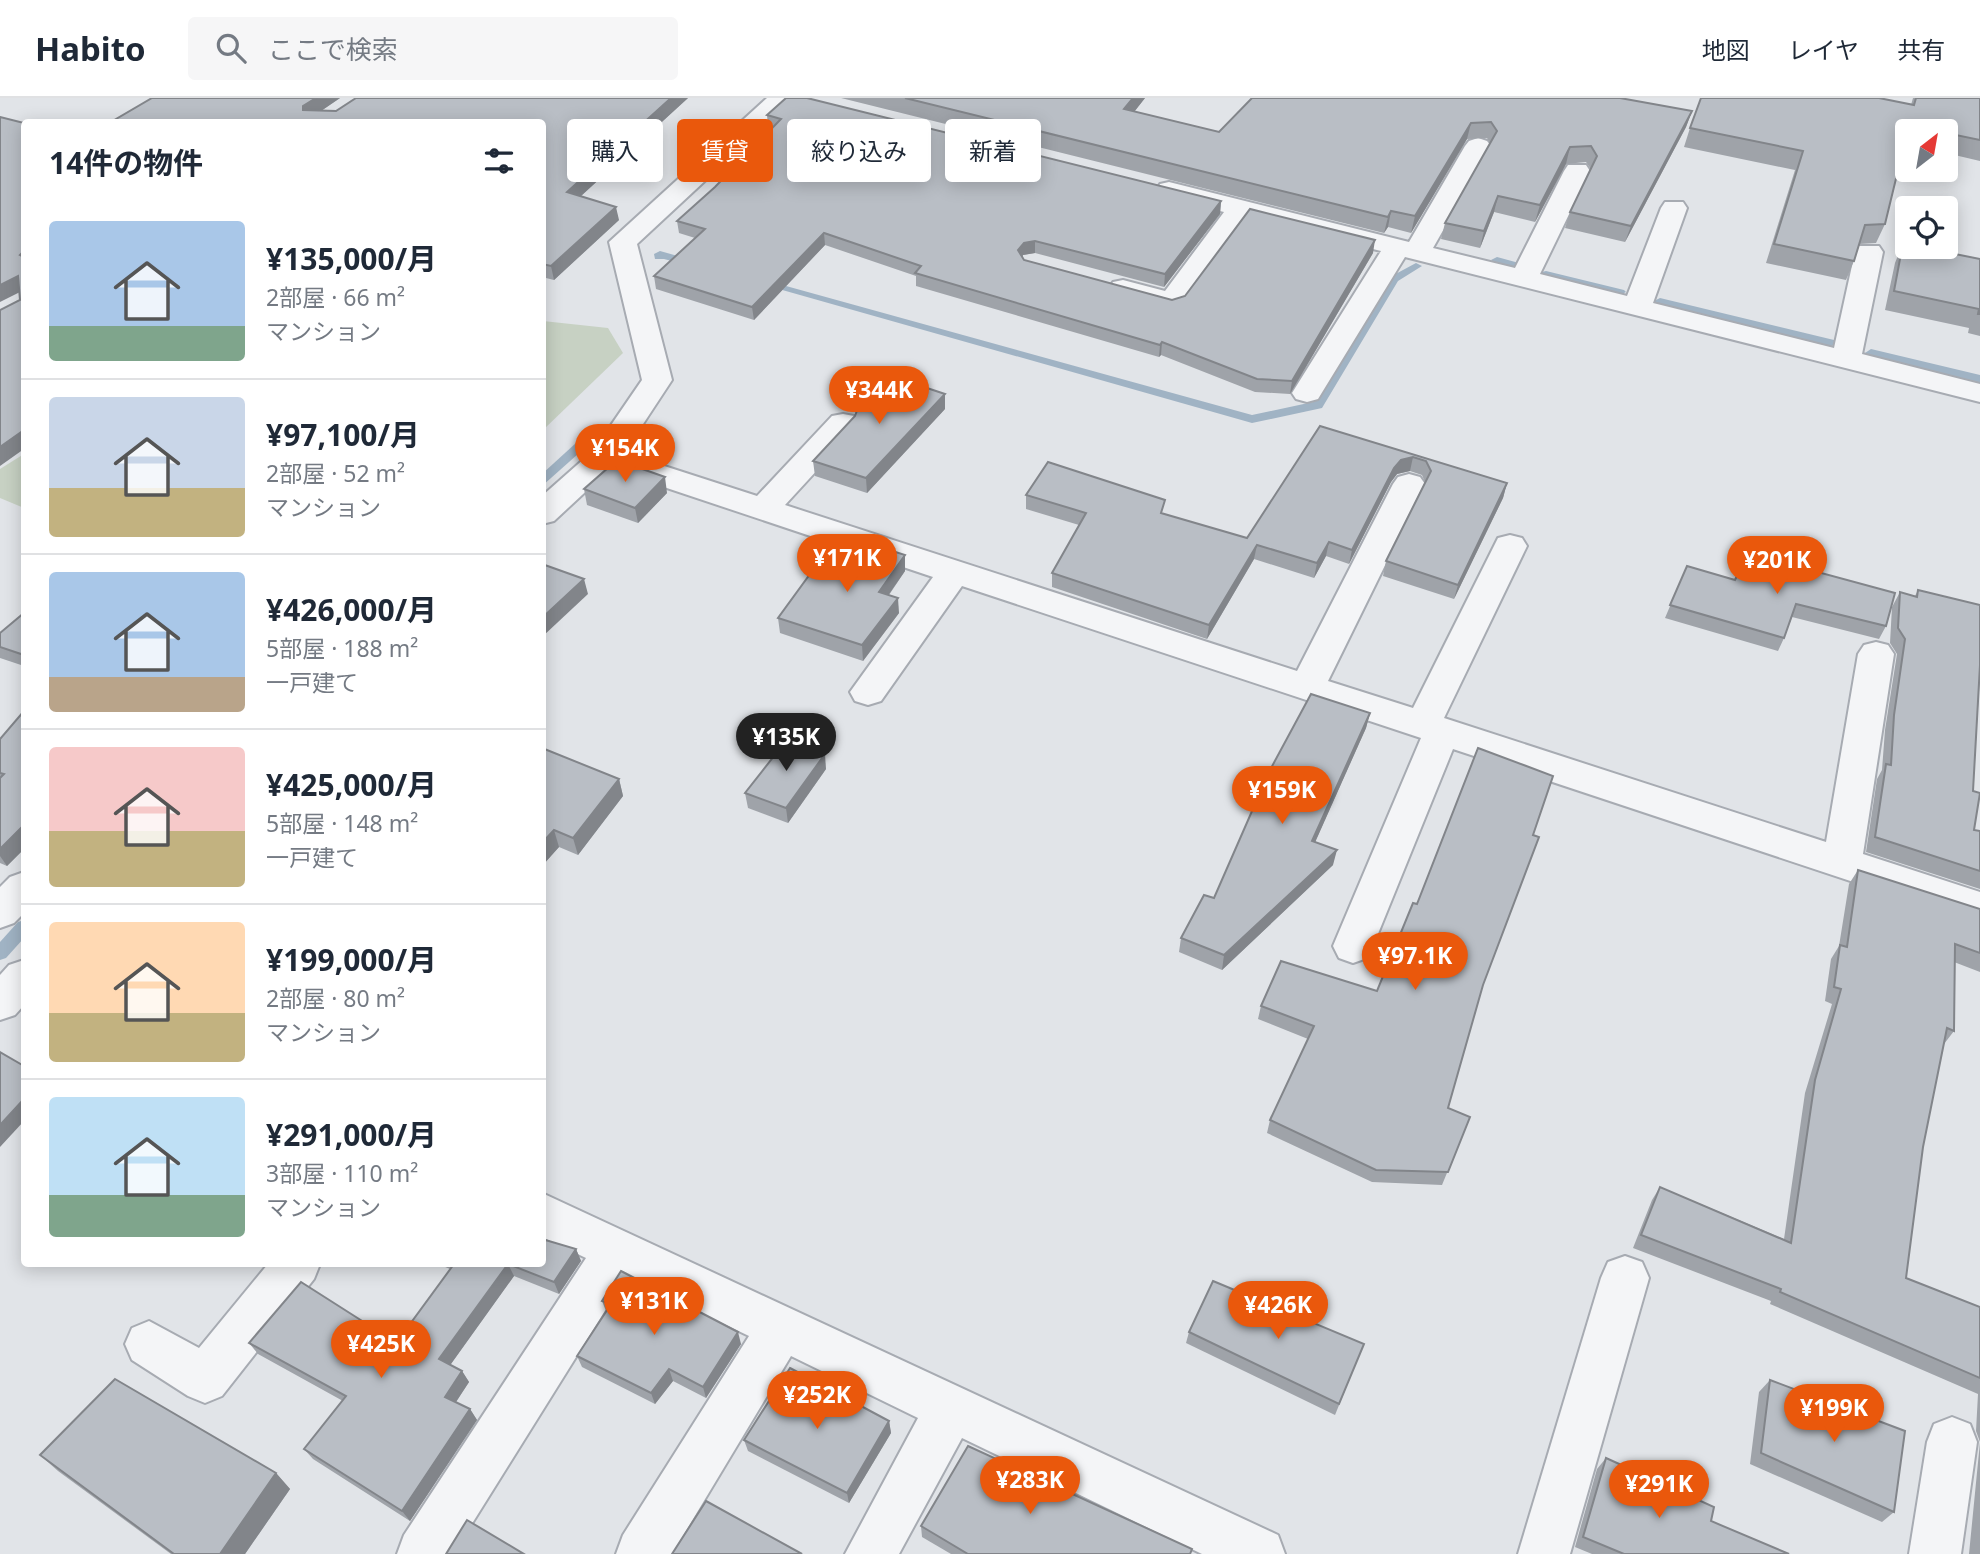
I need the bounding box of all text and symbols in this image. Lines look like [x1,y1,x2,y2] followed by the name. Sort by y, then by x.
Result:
[188,17,678,80] search box
[35,26,146,71] text: Habito
[212,29,250,67] icon: search
[268,31,398,67] text: ここで検索
[1702,33,1750,66] text: 地図
[1788,33,1859,66] text: レイヤ
[1897,33,1945,66] text: 共有
[567,119,663,182] chip: 購入
[677,119,773,182] chip: 賃貸
[787,119,931,182] chip: 絞り込み
[945,119,1041,182] chip: 新着
[1895,119,1958,182] north arrow
[1895,119,1958,259] map controls
[49,142,203,183] text: 14件の物件
[480,142,518,180] icon: filters
[1895,196,1958,259] button: locate
[266,238,437,279] text: ¥135,000/月
[105,249,189,333] icon: home
[266,281,405,313] text: 2部屋 · 66 m²
[266,315,381,347] text: マンション
[830,366,928,426] pin: ¥344K
[845,373,913,405] text: ¥344K
[266,414,420,455] text: ¥97,100/月
[576,424,674,484] pin: ¥154K
[105,425,189,509] icon: home
[591,431,659,463] text: ¥154K
[266,457,405,489] text: 2部屋 · 52 m²
[266,491,381,523] text: マンション
[798,534,896,594] pin: ¥171K
[1728,536,1826,596] pin: ¥201K
[813,541,881,573] text: ¥171K
[1743,543,1811,575] text: ¥201K
[266,589,437,630] text: ¥426,000/月
[105,600,189,684] icon: home
[266,632,418,664] text: 5部屋 · 188 m²
[266,666,358,698] text: 一戸建て
[737,714,835,773] pin: ¥135K
[752,720,820,752] text: ¥135K
[266,764,437,805] text: ¥425,000/月
[1233,766,1331,826] pin: ¥159K
[1248,773,1316,805] text: ¥159K
[105,775,189,859] icon: home
[266,807,418,839] text: 5部屋 · 148 m²
[266,841,358,873] text: 一戸建て
[1358,932,1472,992] pin: ¥97.1K
[266,939,437,980] text: ¥199,000/月
[1378,939,1452,971] text: ¥97.1K
[105,950,189,1034] icon: home
[266,982,405,1014] text: 2部屋 · 80 m²
[266,1016,381,1048] text: マンション
[266,1114,437,1155] text: ¥291,000/月
[105,1125,189,1209] icon: home
[266,1157,418,1189] text: 3部屋 · 110 m²
[266,1191,381,1223] text: マンション
[605,1278,703,1337] pin: ¥131K
[1229,1282,1327,1341] pin: ¥426K
[620,1284,688,1316] text: ¥131K
[1244,1288,1312,1320] text: ¥426K
[332,1320,430,1380] pin: ¥425K
[347,1327,415,1359] text: ¥425K
[768,1372,866,1431] pin: ¥252K
[783,1378,851,1410] text: ¥252K
[1785,1384,1883,1444] pin: ¥199K
[1800,1391,1868,1423] text: ¥199K
[981,1456,1079,1516] pin: ¥283K
[1610,1460,1708,1520] pin: ¥291K
[996,1463,1064,1495] text: ¥283K
[1625,1467,1693,1499] text: ¥291K

